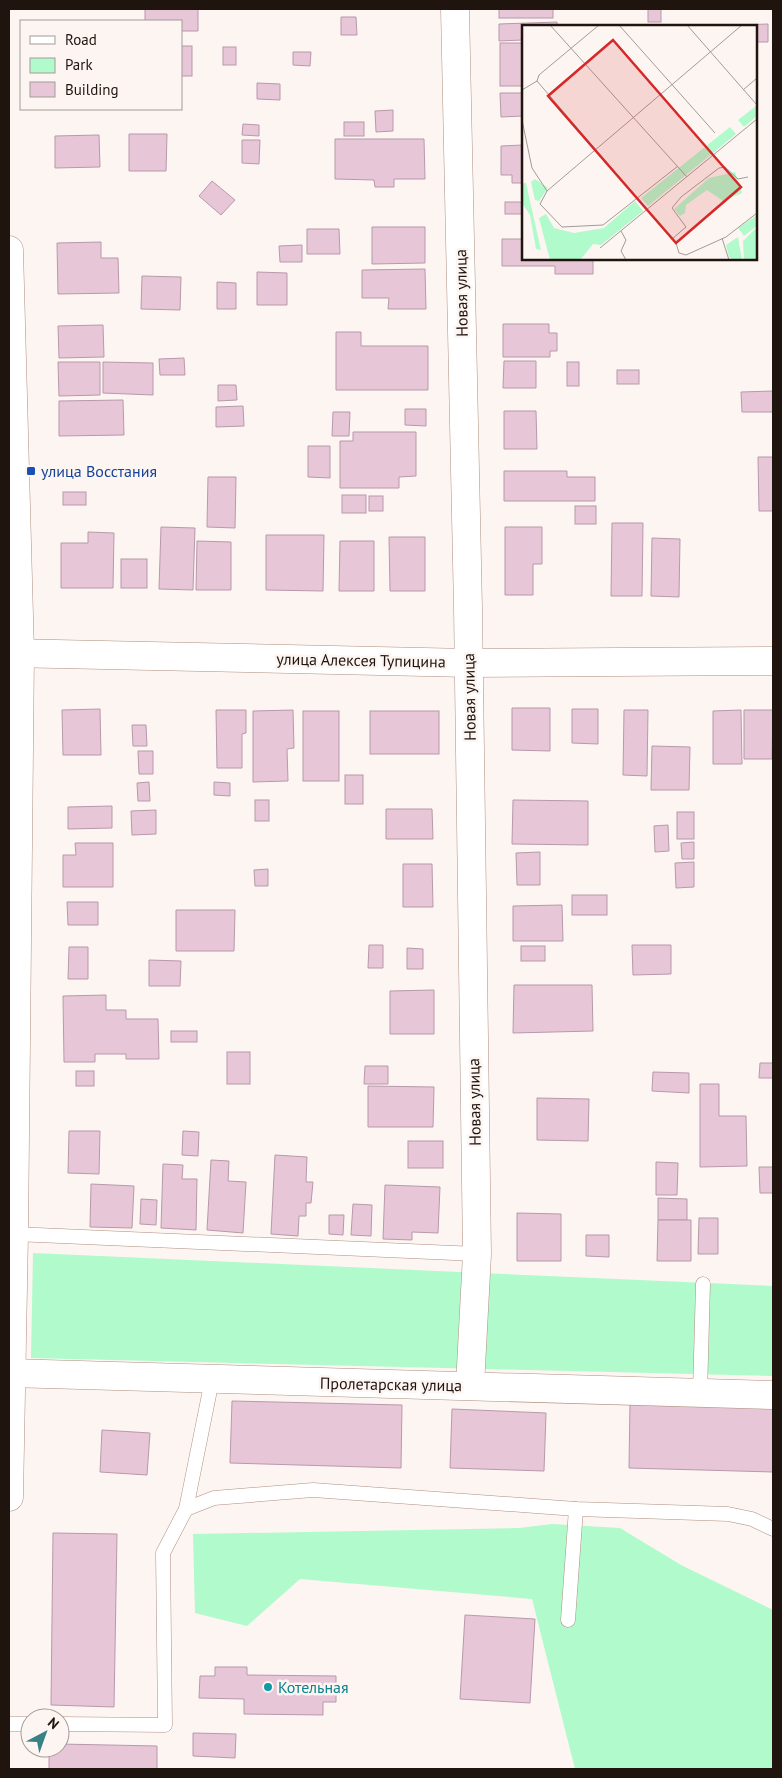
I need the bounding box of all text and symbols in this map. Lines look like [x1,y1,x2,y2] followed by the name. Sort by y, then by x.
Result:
[20,20,182,110] legend
[522,25,757,260] inset map
[65,30,97,49] text: Road
[65,55,93,74] text: Park
[65,80,119,99] text: Building
[450,249,472,337] street label: Новая улица
[41,461,157,481] place label: улица Восстания
[25,465,37,477] marker: улица Восстания
[276,649,446,671] street label: улица Алексея Тупицина
[458,653,480,741] street label: Новая улица
[463,1058,485,1146] street label: Новая улица
[320,1373,462,1395] street label: Пролетарская улица
[278,1677,349,1697] place label: Котельная
[262,1681,274,1693] marker: Котельная
[20,1708,70,1758] north arrow
[44,1713,63,1733] text: N

